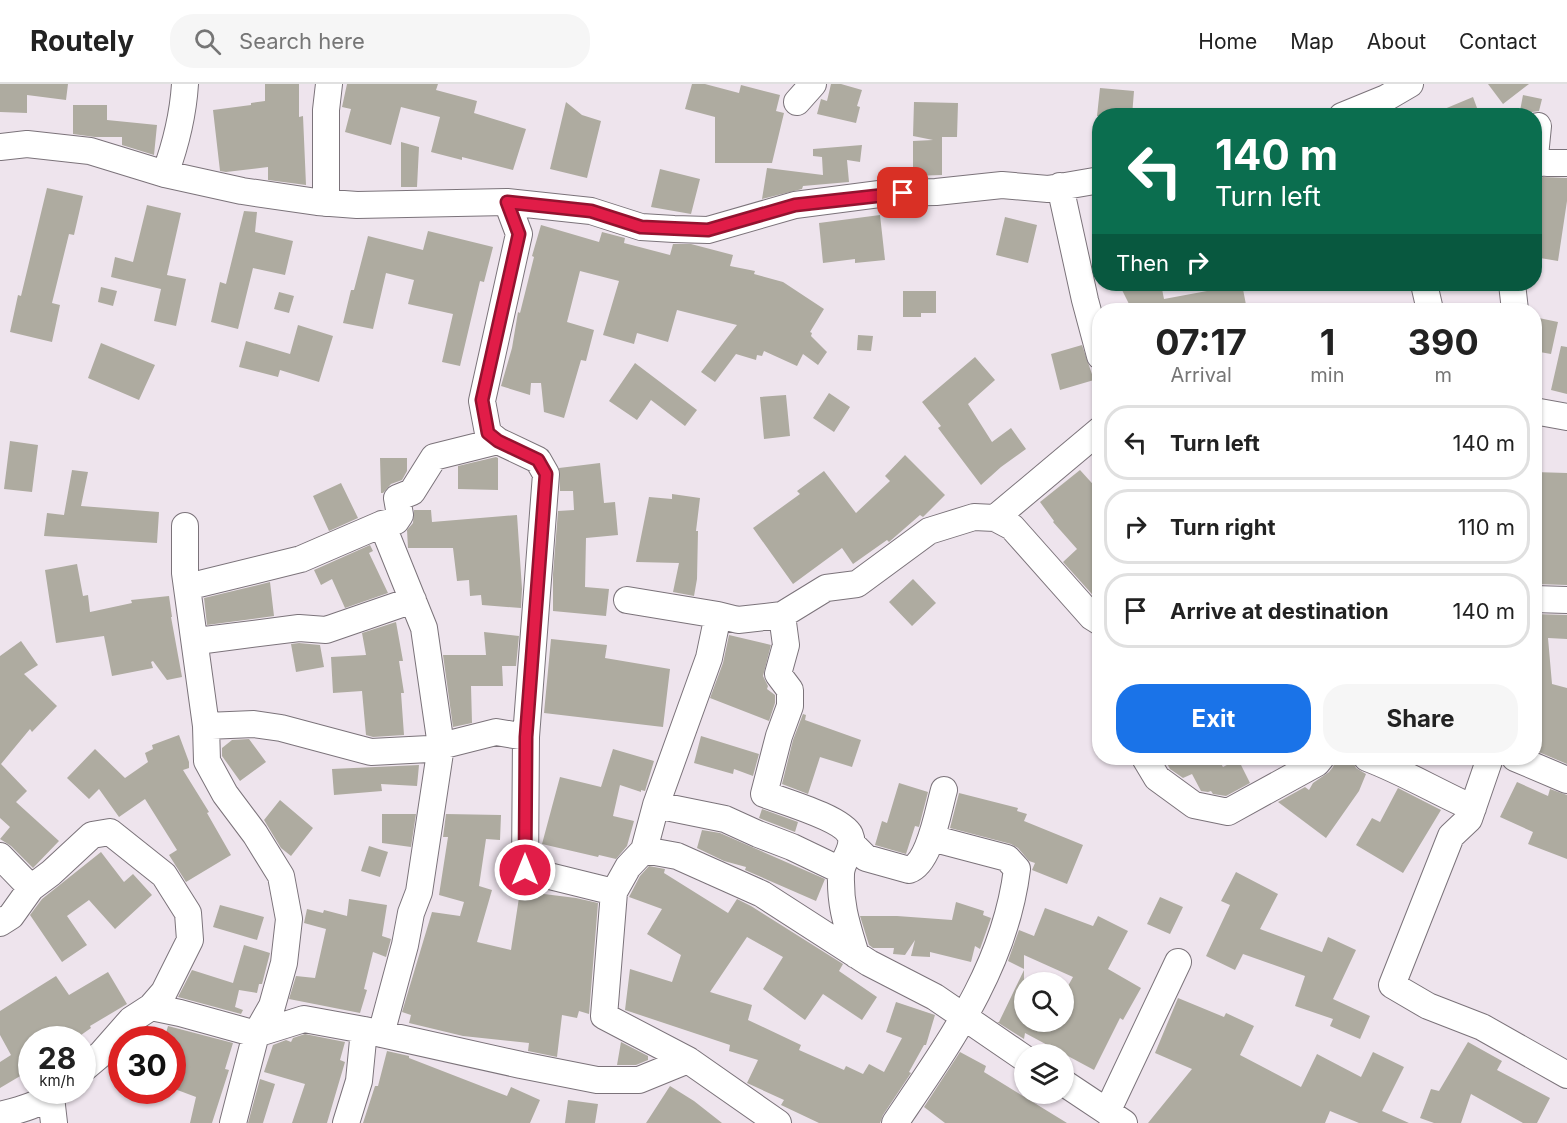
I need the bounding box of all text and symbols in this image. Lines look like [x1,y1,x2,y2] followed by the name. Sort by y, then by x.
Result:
[170,14,590,68] search box
[30,24,134,58] text: Routely
[191,25,224,58] icon: search
[239,28,365,54] text: Search here
[1198,29,1257,54] text: Home
[1290,29,1334,54] text: Map
[1367,29,1426,54] text: About
[1459,29,1537,54] text: Contact
[1215,129,1338,180] text: 140 m
[1116,132,1194,210] icon: left
[877,167,928,218] pin
[886,176,919,209] icon: arrive
[1215,180,1321,213] text: Turn left
[1181,246,1214,279] icon: right
[1116,250,1169,276] text: Then
[1155,320,1247,364] text: 07:17
[1320,320,1335,364] text: 1
[1408,320,1479,364] text: 390
[1170,363,1232,387] text: Arrival
[1310,363,1345,387] text: min
[1435,363,1452,387] text: m
[1119,426,1152,459] icon: left
[1170,430,1260,456] text: Turn left
[1453,430,1515,456] text: 140 m
[1119,510,1152,543] icon: right
[1170,514,1276,540] text: Turn right
[1458,514,1515,540] text: 110 m
[1119,594,1152,627] icon: arrive
[1170,598,1389,624] text: Arrive at destination
[1453,598,1515,624] text: 140 m
[1116,684,1311,753] button: Exit
[1323,684,1518,753] button: Share
[493,838,557,902] position arrow
[1014,972,1074,1104] map controls
[1014,972,1074,1032] button: search
[108,1026,186,1104] speed limit sign: 30
[38,1040,76,1076] text: 28
[1014,1044,1074,1104] button: layers
[39,1071,75,1090] text: km/h

